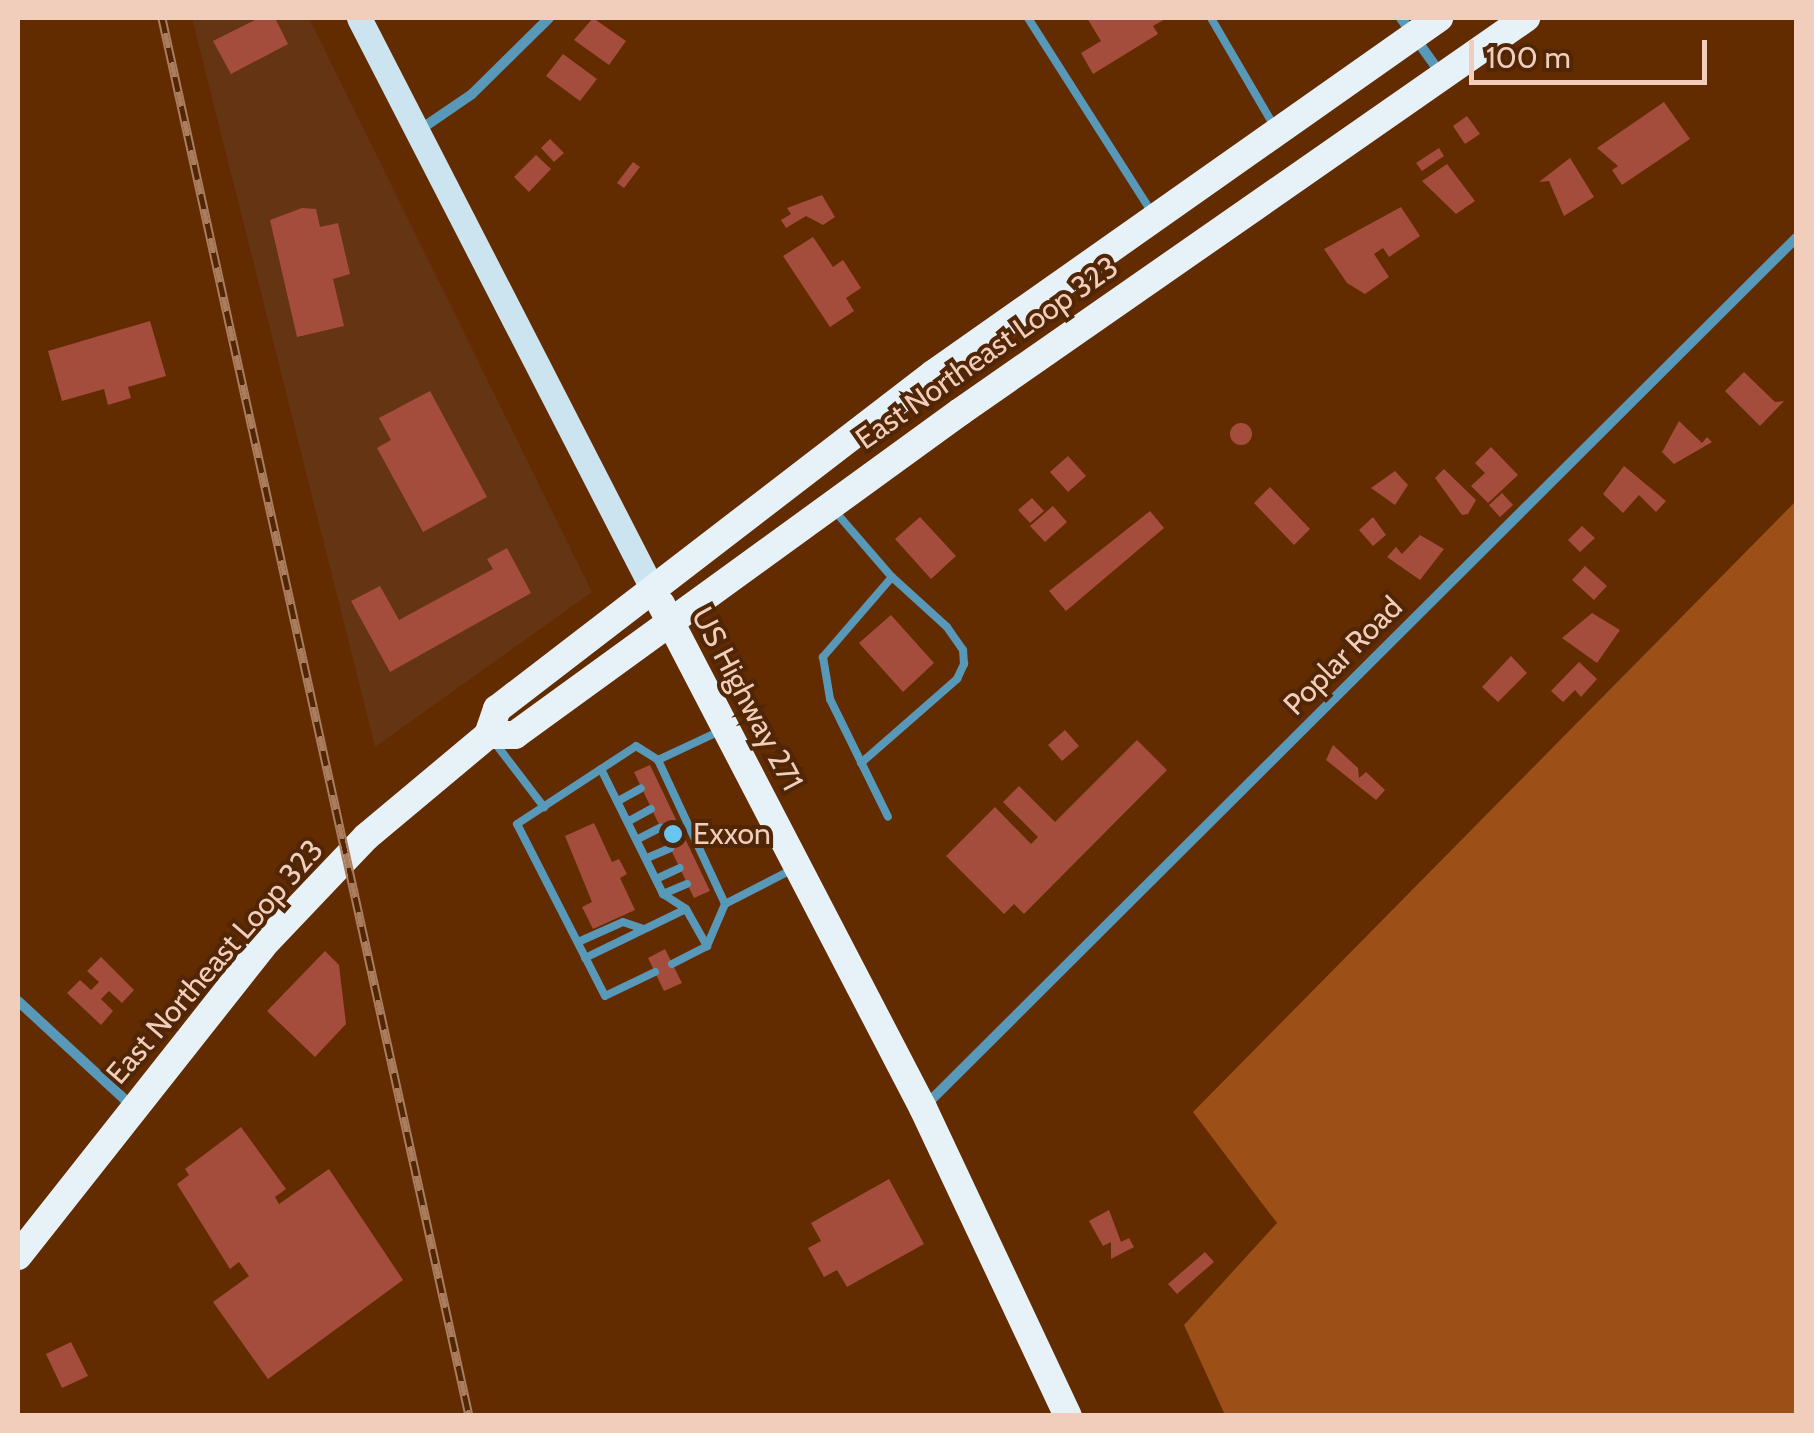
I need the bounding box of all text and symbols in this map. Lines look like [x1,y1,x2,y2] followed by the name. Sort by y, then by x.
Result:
[1474,20,1712,82] scale bar
[1486,39,1571,76] text: 100 m
[849,249,1125,457] street label: East Northeast Loop 323
[1276,589,1410,723] street label: Poplar Road
[684,601,810,797] street label: US Highway 271
[693,816,771,852] place label: Exxon
[662,823,684,845] marker: Exxon
[99,833,331,1091] street label: East Northeast Loop 323

